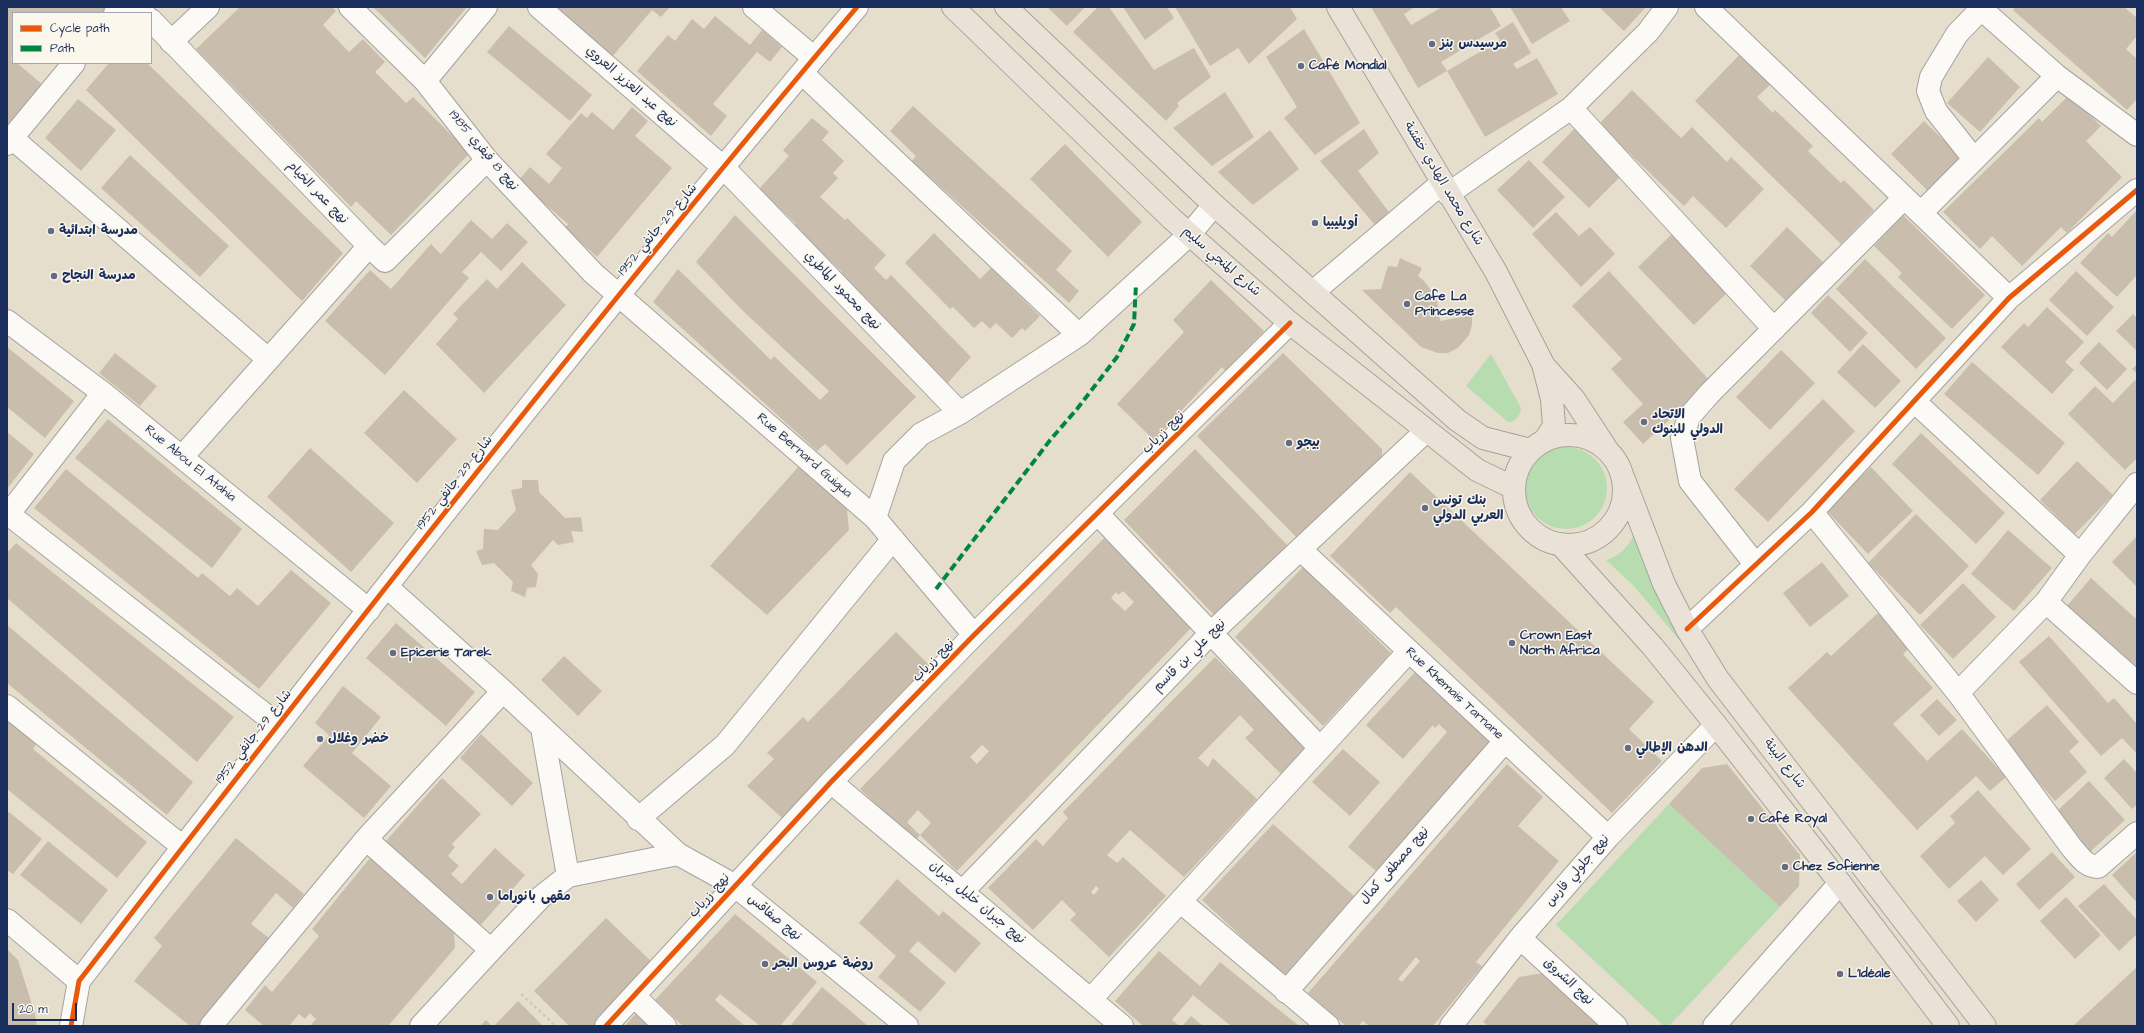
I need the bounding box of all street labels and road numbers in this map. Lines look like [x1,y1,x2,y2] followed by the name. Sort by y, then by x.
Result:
[582,43,680,131] street label: نهج عبد العزيز العروي
[445,108,521,194] street label: نهج 8 فيفري 1985
[1400,119,1486,249] street label: شارع محمد الهادي خفشة
[283,158,351,228] street label: نهج عمر الخيام
[615,181,701,279] street label: شارع 29 جانفي 1952
[1179,224,1263,300] street label: شارع المنجي سليم
[800,248,884,334] street label: نهج محمود الماطري
[1139,408,1189,458] street label: نهج زرياب
[753,410,855,502] street label: Rue Bernard Guigua
[141,422,239,506] street label: Rue Abou El Atahia
[413,433,497,533] street label: شارع 29 جانفي 1952
[1150,616,1230,696] street label: نهج علي بن قاسم
[910,636,958,686] street label: نهج زرياب
[1402,645,1506,743] street label: Rue Khemais Tarnane
[212,687,296,787] street label: شارع 29 جانفي 1952
[1760,736,1808,792] street label: شارع البيئة
[1357,824,1433,908] street label: نهج مصطفى كمال
[1543,832,1613,910] street label: نهج جلولي فارس
[926,858,1028,948] street label: نهج جبران خليل جبران
[686,871,734,921] street label: نهج زرياب
[744,891,804,945] street label: نهج صفاقس
[1540,955,1596,1009] street label: نهج الشروق

